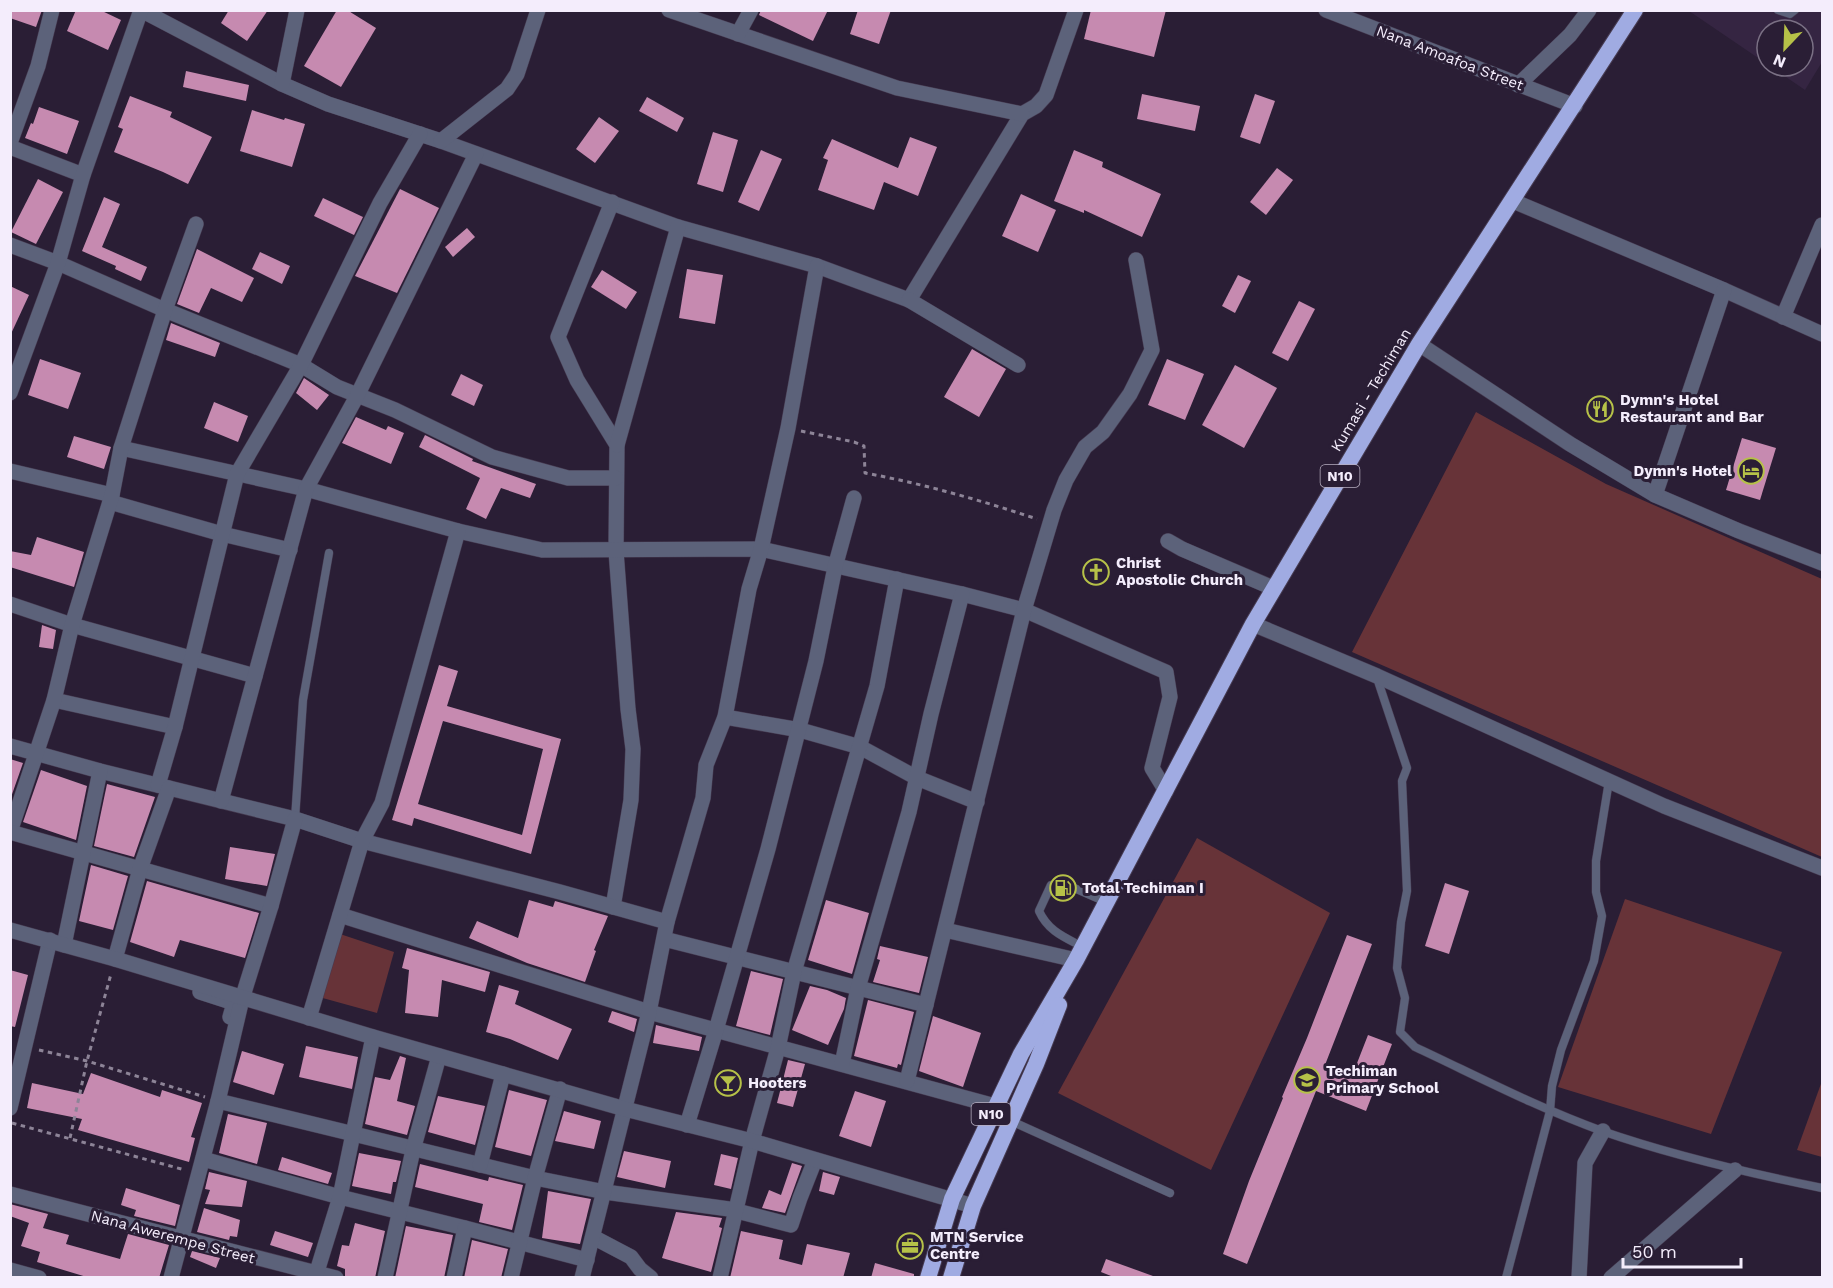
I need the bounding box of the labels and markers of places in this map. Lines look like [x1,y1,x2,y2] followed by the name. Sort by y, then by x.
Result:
[1620,391,1764,426] place label: Dymn's Hotel Restaurant and Bar
[1585,394,1615,424] restaurant icon: Dymn's Hotel Restaurant and Bar
[1736,456,1766,486] hotel icon: Dymn's Hotel
[1633,462,1732,480] place label: Dymn's Hotel
[1116,554,1243,589] place label: Christ Apostolic Church
[1081,557,1111,587] church icon: Christ Apostolic Church
[1048,873,1078,903] fuel station icon: Total Techiman I
[1082,879,1204,897] place label: Total Techiman I
[1326,1062,1439,1097] place label: Techiman Primary School
[1292,1065,1322,1095] school or university icon: Techiman Primary School
[713,1068,743,1098] bar icon: Hooters
[748,1074,807,1092] place label: Hooters
[930,1228,1024,1263] place label: MTN Service Centre
[895,1231,925,1261] office icon: MTN Service Centre

